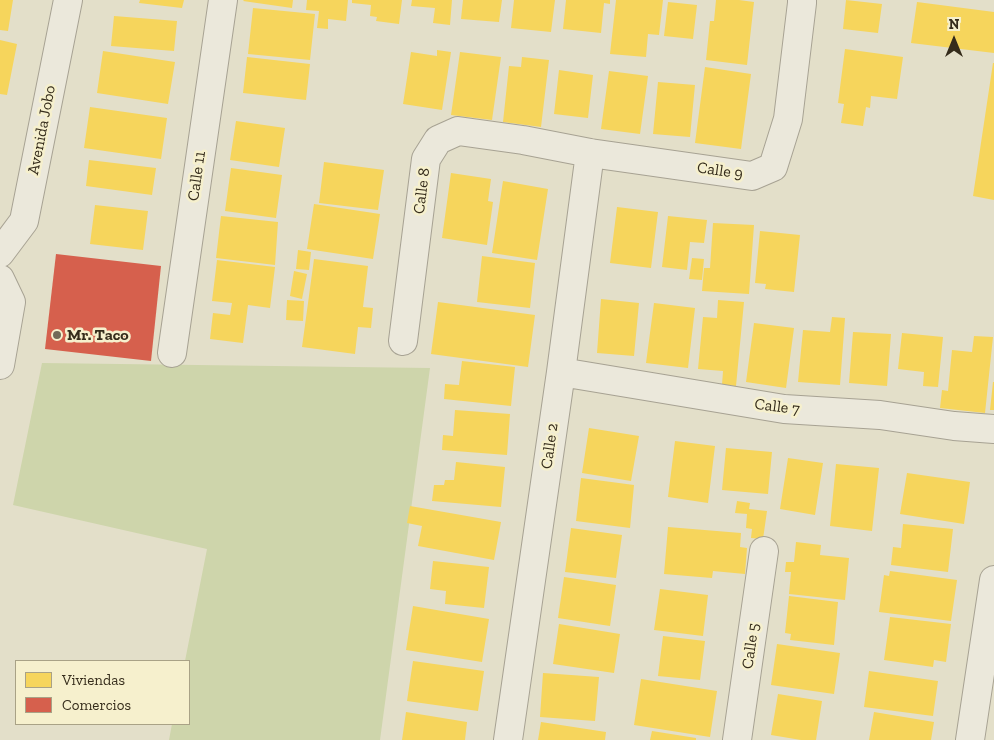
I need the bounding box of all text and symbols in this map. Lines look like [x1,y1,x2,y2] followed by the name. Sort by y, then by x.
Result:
[929,15,979,65] north arrow
[949,16,959,33] text: N
[24,84,60,176] street label: Avenida Jobo
[184,150,210,202] street label: Calle 11
[696,158,744,184] street label: Calle 9
[410,167,434,215] street label: Calle 8
[67,325,129,345] place label: Mr. Taco
[51,329,63,341] marker: Mr. Taco
[753,395,801,419] street label: Calle 7
[537,422,563,470] street label: Calle 2
[738,622,764,670] street label: Calle 5
[15,660,190,725] legend
[62,671,125,689] text: Viviendas
[62,696,131,714] text: Comercios

